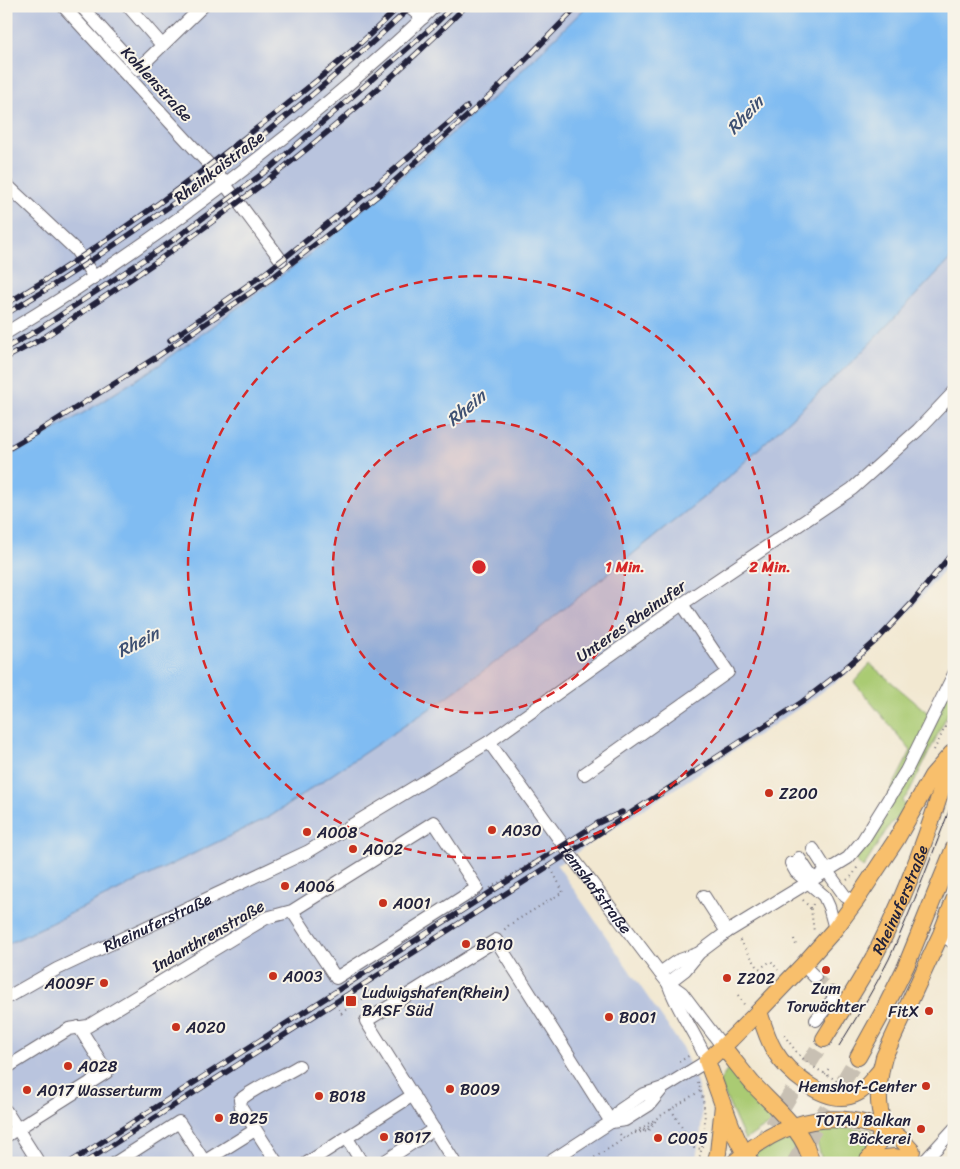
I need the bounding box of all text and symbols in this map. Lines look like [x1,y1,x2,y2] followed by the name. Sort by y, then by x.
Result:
[114,39,200,129] street label: Kohlenstraße
[718,86,773,142] water label: Rhein
[167,123,271,211] street label: Rheinkaistraße
[439,380,495,434] water label: Rhein
[605,554,645,580] text: 1 Min.
[748,554,791,580] text: 2 Min.
[470,558,488,576] centre of rings
[570,571,694,670] street label: Unteres Rheinufer
[111,617,167,666] water label: Rhein
[779,779,818,808] place label: Z200
[763,787,775,799] marker: Z200
[501,816,542,845] place label: A030
[316,818,358,847] place label: A008
[486,824,498,836] marker: A030
[301,826,313,838] marker: A008
[362,835,403,864] place label: A002
[550,835,640,940] street label: Hemshofstraße
[863,840,936,960] street label: Rheinuferstraße
[347,843,359,855] marker: A002
[294,872,335,901] place label: A006
[279,880,291,892] marker: A006
[98,884,216,960] street label: Rheinuferstraße
[392,889,431,918] place label: A001
[145,892,270,981] street label: Indanthrenstraße
[377,897,389,909] marker: A001
[476,930,513,959] place label: B010
[460,938,472,950] marker: B010
[282,962,323,991] place label: A003
[737,964,775,993] place label: Z202
[820,964,832,976] marker: Zum Torwächter
[44,969,95,998] place label: A009F
[267,970,279,982] marker: A003
[721,972,733,984] marker: Z202
[786,974,867,1021] place label: Zum Torwächter
[98,977,110,989] marker: A009F
[362,978,510,1025] place label: Ludwigshafen(Rhein) BASF Süd
[344,994,358,1008] marker: Ludwigshafen(Rhein) BASF Süd
[888,997,919,1026] place label: FitX
[619,1003,656,1032] place label: B001
[923,1005,935,1017] marker: FitX
[603,1011,615,1023] marker: B001
[185,1013,226,1042] place label: A020
[170,1021,182,1033] marker: A020
[77,1052,118,1081] place label: A028
[62,1060,74,1072] marker: A028
[798,1072,917,1101] place label: Hemshof-Center
[460,1075,500,1104] place label: B009
[36,1076,162,1105] place label: A017 Wasserturm
[920,1080,932,1092] marker: Hemshof-Center
[329,1082,366,1111] place label: B018
[444,1083,456,1095] marker: B009
[21,1084,33,1096] marker: A017 Wasserturm
[313,1090,325,1102] marker: B018
[229,1104,268,1133] place label: B025
[815,1106,912,1153] place label: TOTAJ Balkan Bäckerei
[213,1112,225,1124] marker: B025
[394,1123,431,1152] place label: B017
[915,1123,927,1135] marker: TOTAJ Balkan Bäckerei
[668,1124,708,1153] place label: C005
[378,1131,390,1143] marker: B017
[652,1132,664,1144] marker: C005

